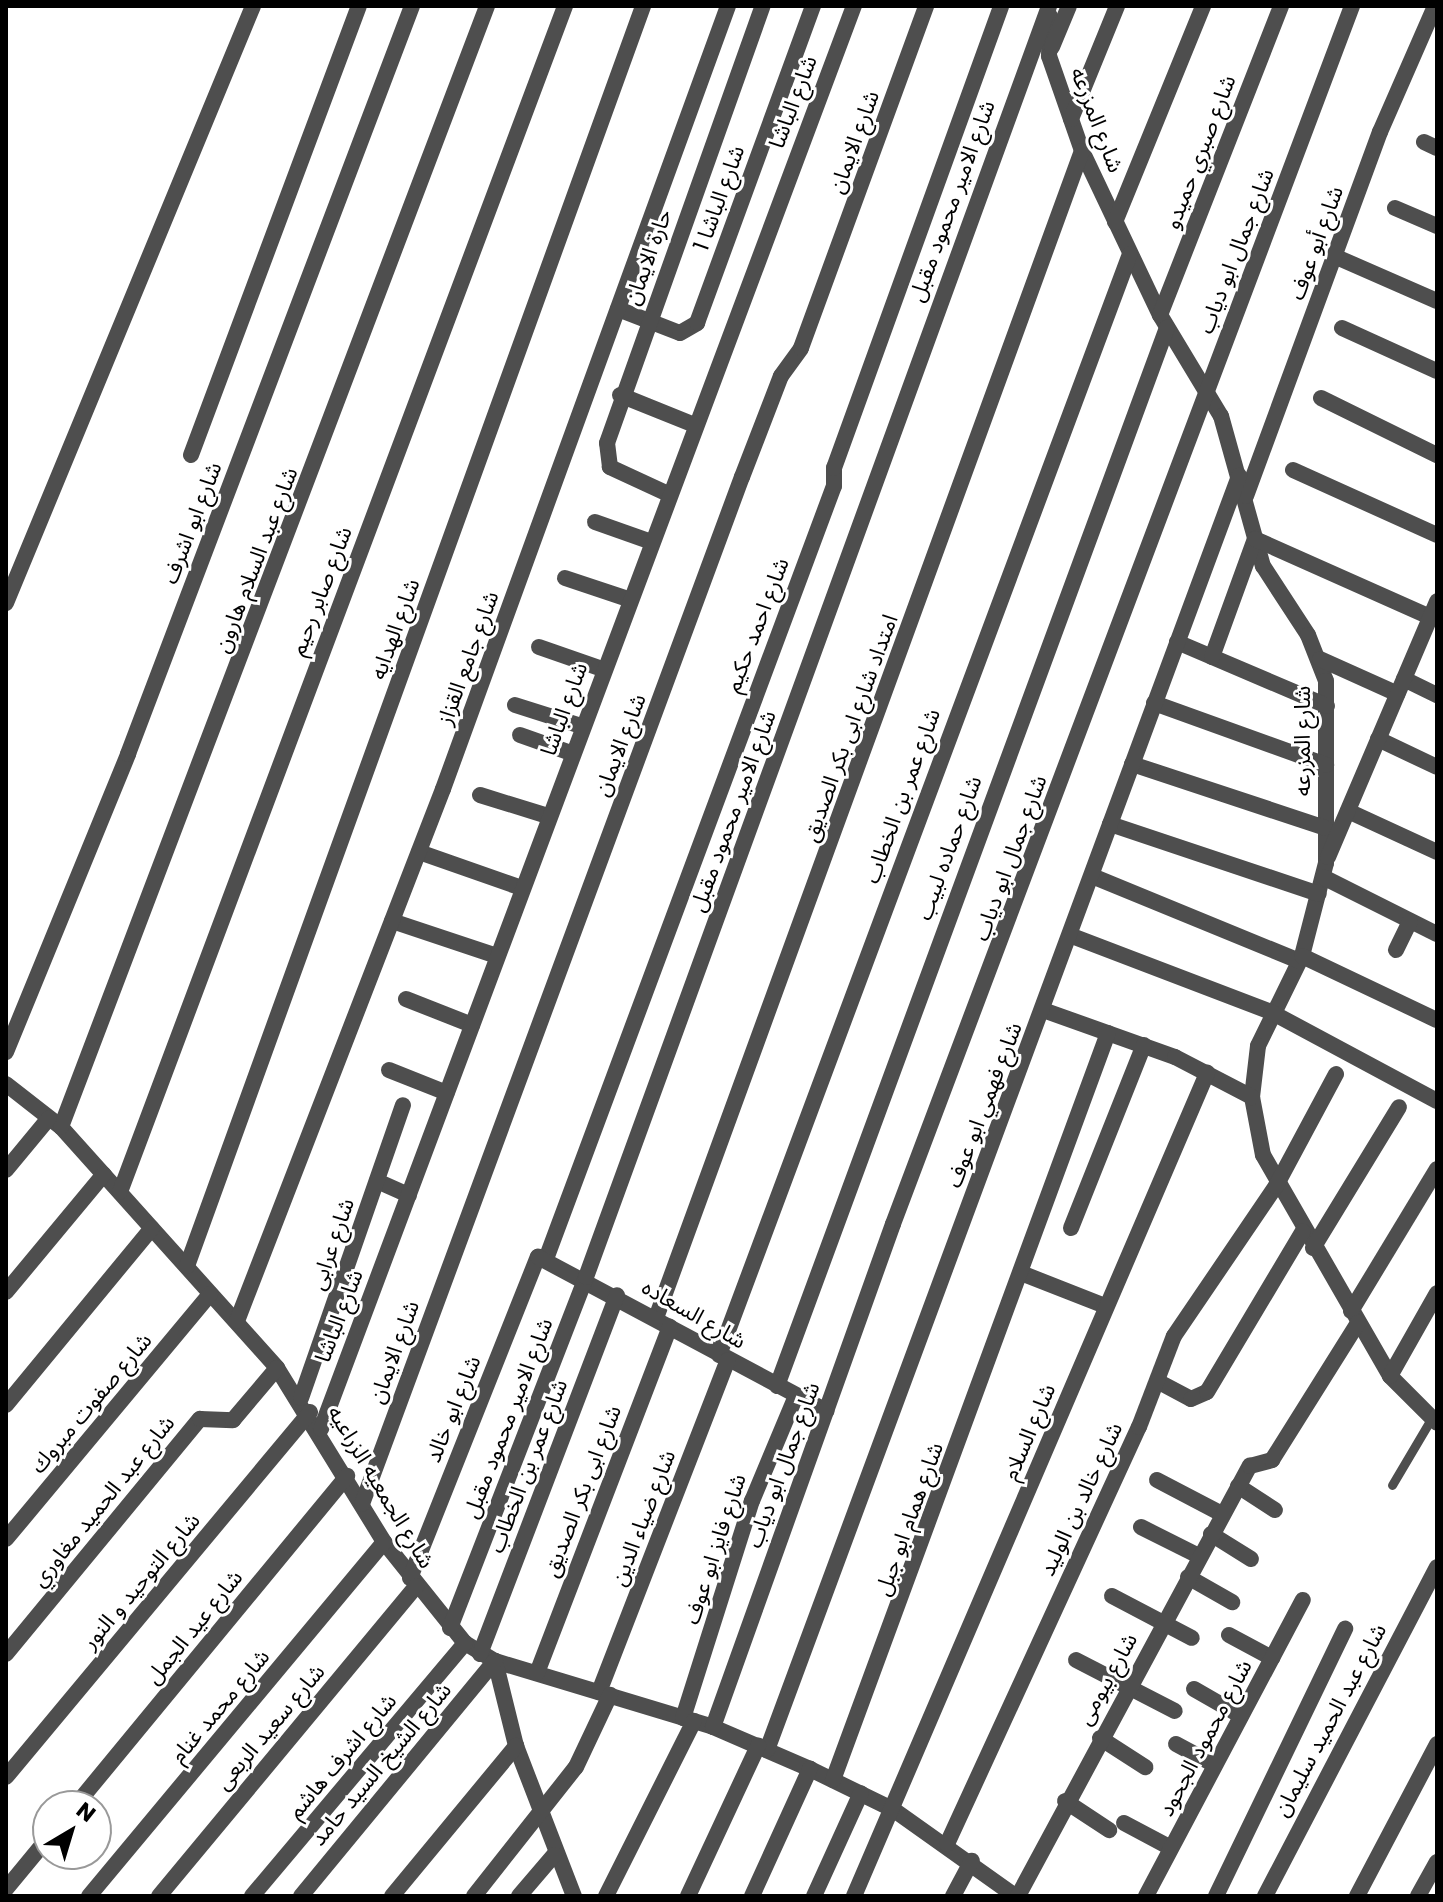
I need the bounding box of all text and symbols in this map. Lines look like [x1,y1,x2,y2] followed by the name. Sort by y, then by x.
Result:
[763,52,823,152] street label: شارع الباشا
[1065,64,1129,176] street label: شارع المزرعه
[1158,71,1242,233] street label: شارع صبري حميدو
[823,87,885,197] street label: شارع الايمان
[903,97,1001,305] street label: شارع الامير محمود مقبل
[688,142,750,254] street label: شارع الباشا 1
[1192,165,1280,337] street label: شارع جمال ابو دياب
[1283,182,1349,304] street label: شارع أبو عوف
[618,205,678,309] street label: حارة الايمان
[157,458,227,588] street label: شارع ابو اشرف
[209,464,303,656] street label: شارع عبد السلام هارون
[284,523,358,659] street label: شارع صابر رحيم
[719,554,795,696] street label: شارع احمد حكيم
[365,575,425,683] street label: شارع الهدايه
[432,587,504,729] street label: شارع جامع القزاز
[797,611,903,845] street label: امتداد شارع ابى بكر الصديق
[535,659,593,759] street label: شارع الباشا
[1290,686,1316,796] street label: شارع المزرعه
[588,690,652,800] street label: شارع الايمان
[858,705,946,887] street label: شارع عمر بن الخطاب
[684,707,782,915] street label: شارع الامير محمود مقبل
[968,771,1052,945] street label: شارع جمال ابو دياب
[911,772,987,924] street label: شارع حماده لبيب
[940,1019,1028,1191] street label: شارع فهمي ابو عوف
[304,1195,360,1293] street label: شارع عرابى
[309,1266,369,1366] street label: شارع الباشا
[637,1274,751,1354] street label: شارع السعاده
[363,1297,425,1407] street label: شارع الايمان
[458,1314,558,1522] street label: شارع الامير محمود مقبل
[25,1328,157,1478] street label: شارع صفوت مبروك
[420,1352,486,1466] street label: شارع ابو خالد
[483,1375,573,1557] street label: شارع عمر بن الخطاب
[741,1378,825,1552] street label: شارع جمال ابو دياب
[997,1380,1061,1484] street label: شارع السلام
[322,1401,440,1573] street label: شارع الجمعيه الزراعيه
[537,1402,627,1580] street label: شارع ابى بكر الصديق
[26,1410,180,1592] street label: شارع عبد الحميد مغاوري
[1034,1418,1128,1580] street label: شارع خالد بن الوليد
[869,1439,949,1599] street label: شارع همام ابو جبل
[605,1446,681,1590] street label: شارع ضياء الدين
[678,1470,752,1628] street label: شارع فايز ابو عوف
[76,1508,206,1654] street label: شارع التوحيد و النور
[140,1565,248,1689] street label: شارع عيد الجمل
[1268,1619,1392,1821] street label: شارع عبد الحميد سليمان
[1071,1628,1143,1730] street label: شارع بيومى
[165,1644,275,1768] street label: شارع محمد غنام
[1153,1655,1257,1821] street label: شارع محمود الجحود
[210,1659,330,1795] street label: شارع سعيد الربعى
[305,1677,457,1851] street label: شارع الشيخ السيد حامد
[282,1688,402,1824] street label: شارع اشرف هاشم
[32,1790,112,1870] north arrow
[70,1795,102,1830] text: N

